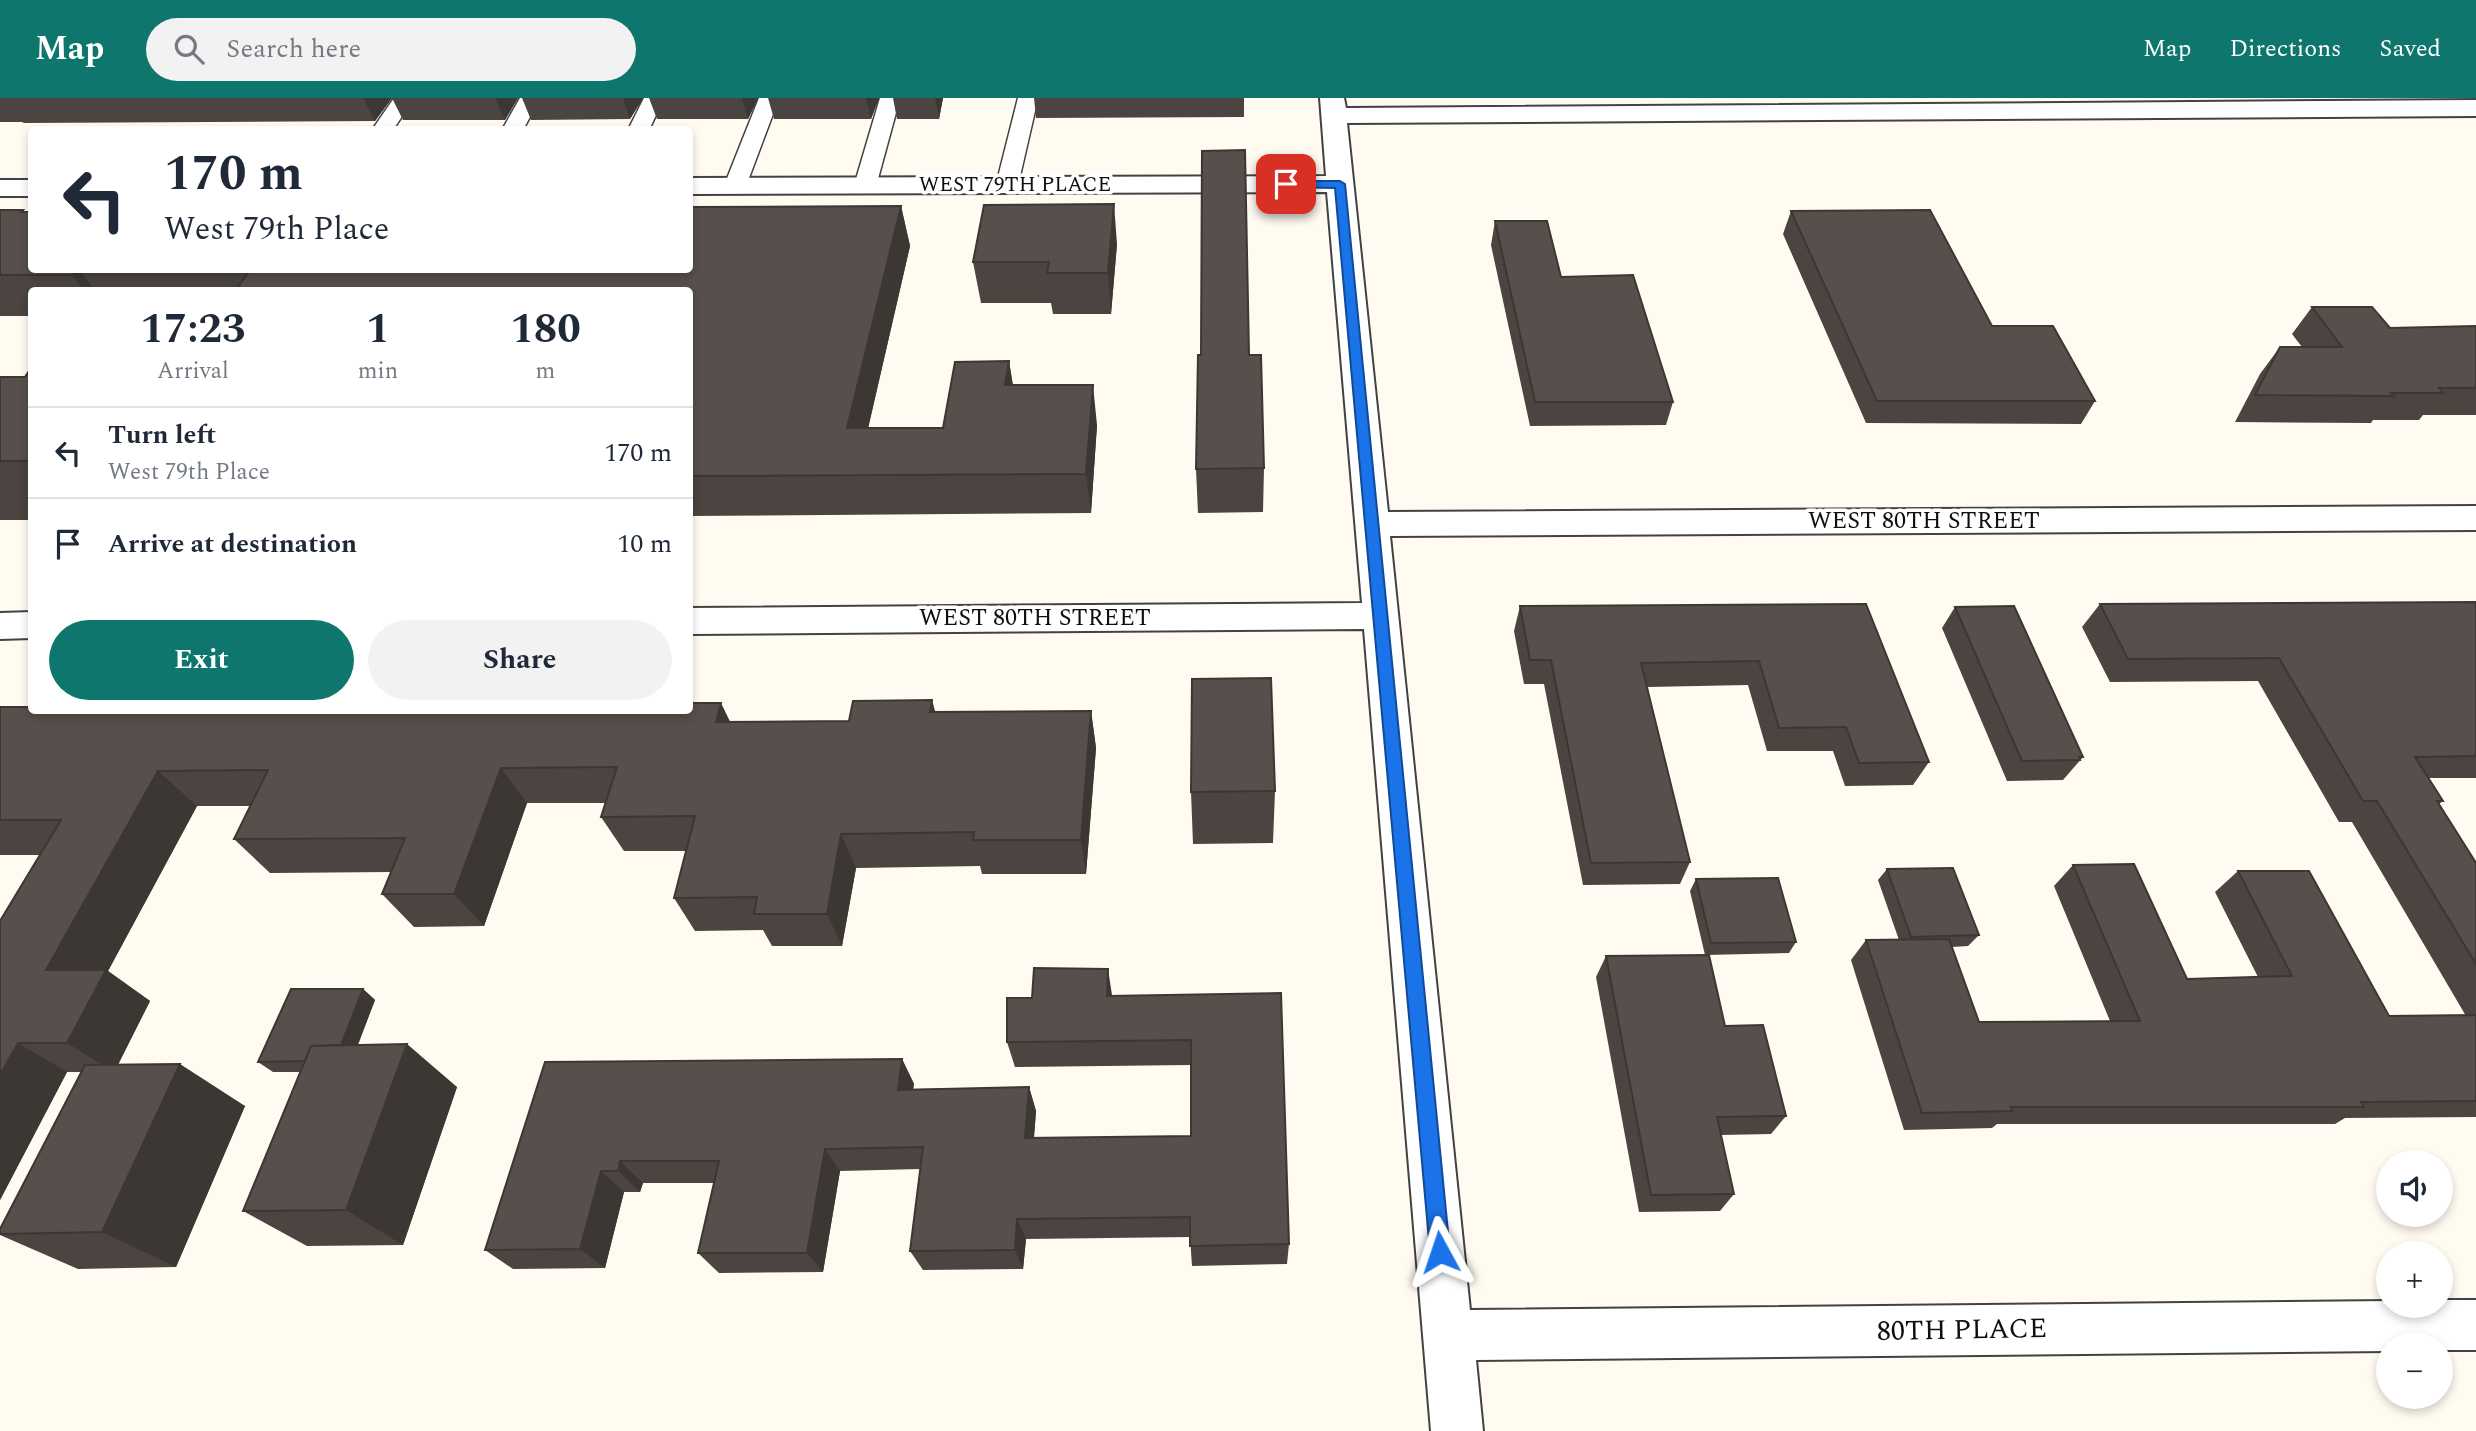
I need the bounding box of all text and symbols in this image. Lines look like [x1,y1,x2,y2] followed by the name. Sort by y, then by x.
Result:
[146,18,636,81] search box
[35,24,104,74] text: Map
[226,29,361,69] text: Search here
[170,30,208,68] icon: search
[2143,31,2191,67] text: Map
[2229,31,2341,67] text: Directions
[2379,31,2441,67] text: Saved
[164,137,303,212] text: 170 m
[49,154,140,245] icon: left
[1256,154,1316,214] pin
[1267,165,1305,203] icon: arrive
[919,169,1111,201] street label: WEST 79TH PLACE
[164,205,389,254] text: West 79th Place
[140,298,246,361] text: 17:23
[366,298,390,361] text: 1
[510,298,581,361] text: 180
[157,354,229,389] text: Arrival
[358,354,398,389] text: min
[536,354,555,389] text: m
[108,415,216,455] text: Turn left
[604,433,672,473] text: 170 m
[49,434,87,472] icon: left
[108,455,270,490] text: West 79th Place
[1808,503,2040,539] street label: WEST 80TH STREET
[108,524,357,564] text: Arrive at destination
[617,524,672,564] text: 10 m
[49,525,87,563] icon: arrive
[919,600,1151,636] street label: WEST 80TH STREET
[49,620,354,700] button: Exit
[368,620,672,700] button: Share
[2376,1150,2453,1409] map controls
[2376,1150,2453,1227] button: sound
[1403,1215,1477,1289] position arrow
[2376,1241,2453,1318] button: +
[1876,1307,2048,1353] street label: 80TH PLACE
[2376,1332,2453,1409] button: −

